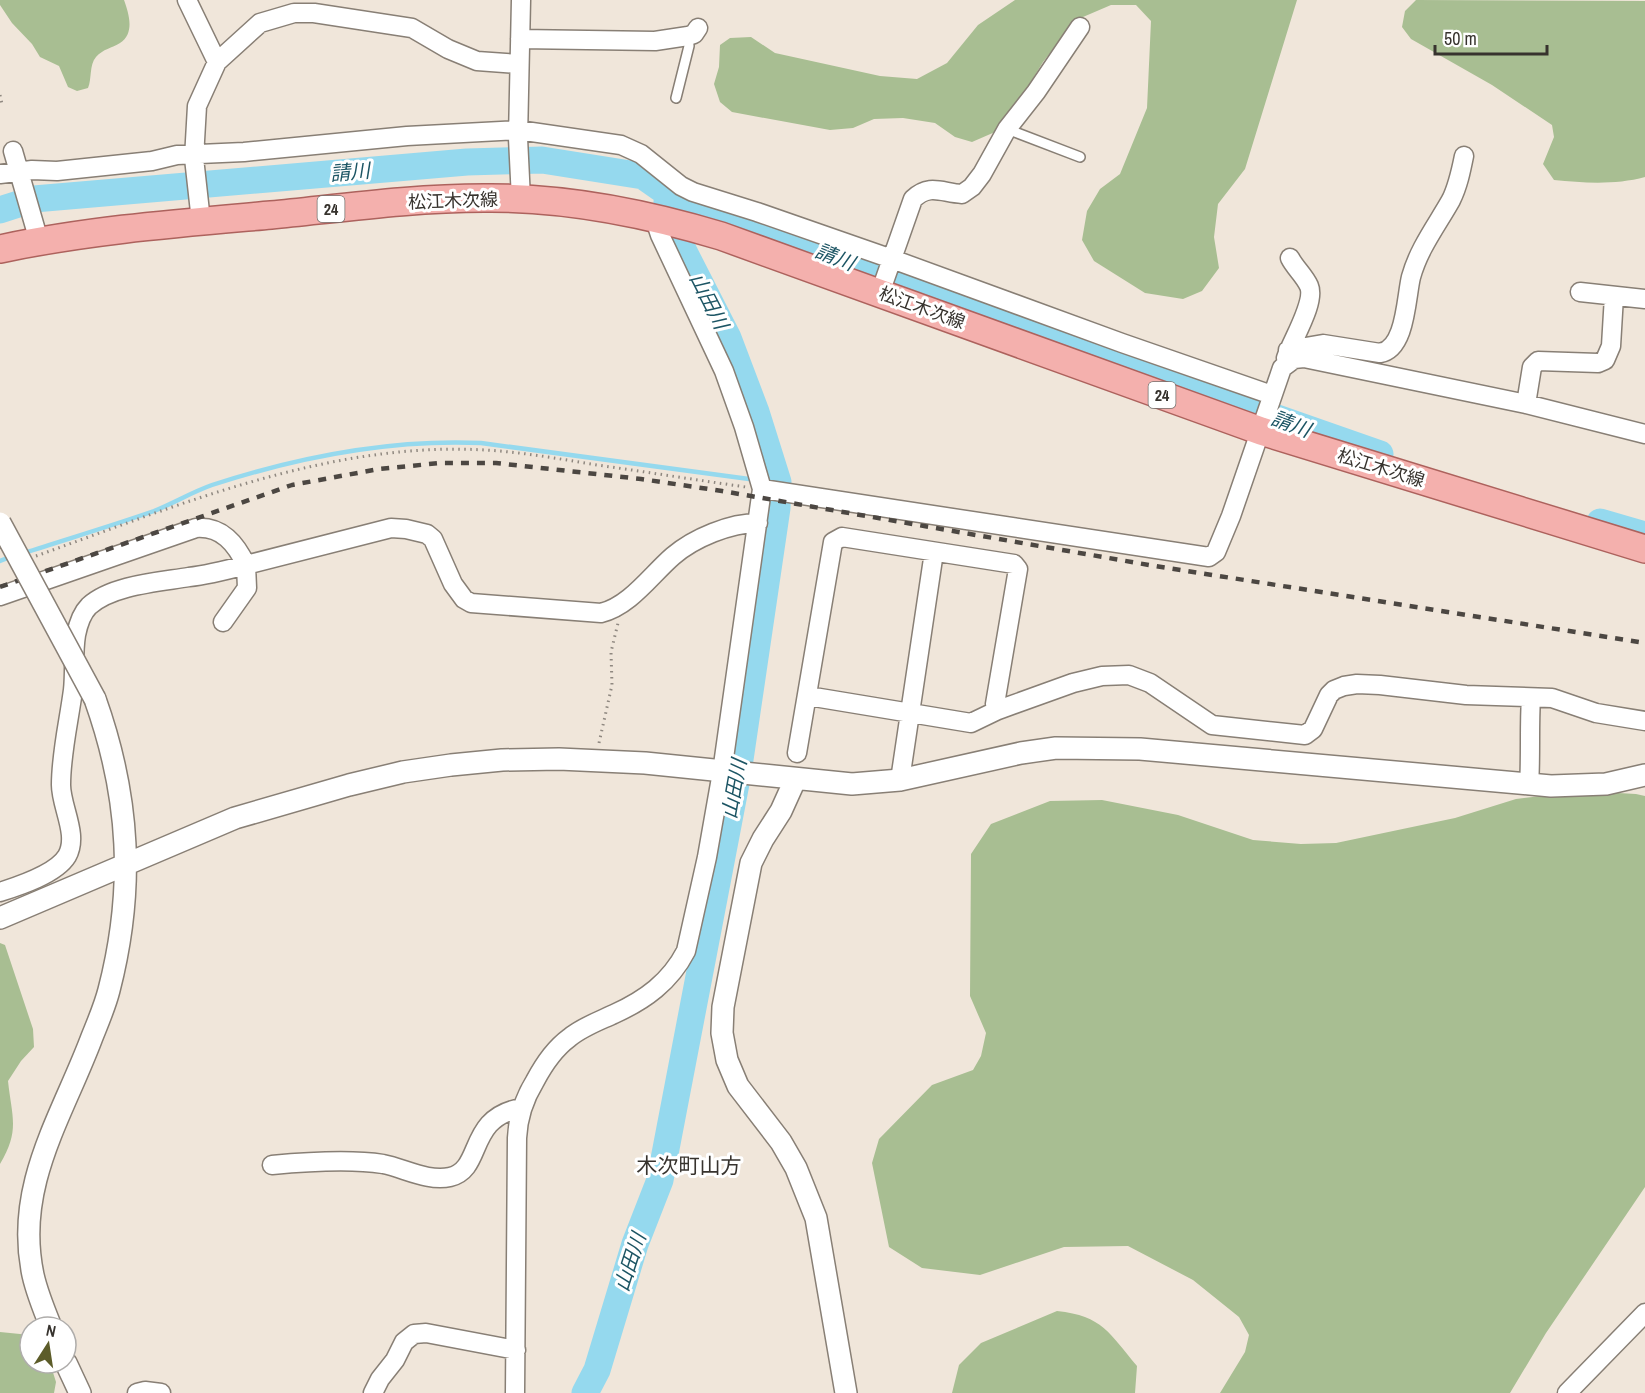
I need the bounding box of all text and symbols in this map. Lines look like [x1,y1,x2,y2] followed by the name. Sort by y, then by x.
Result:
[1435,18,1548,56] scale bar
[1444,26,1477,51] text: 50 m
[329,156,373,187] water label: 請川
[408,186,498,215] street label: 松江木次線
[318,196,344,222] road number: 24
[812,237,861,277] water label: 請川
[684,268,736,335] water label: 山田川
[876,280,969,335] street label: 松江木次線
[1148,382,1176,408] road number: 24
[1268,404,1316,444] water label: 請川
[1334,442,1428,493] street label: 松江木次線
[715,755,752,821] water label: 山田川
[637,1151,742,1180] district label: 木次町山方
[607,1227,652,1295] water label: 山田川
[18,1315,78,1375] north arrow
[44,1319,58,1342] text: N

